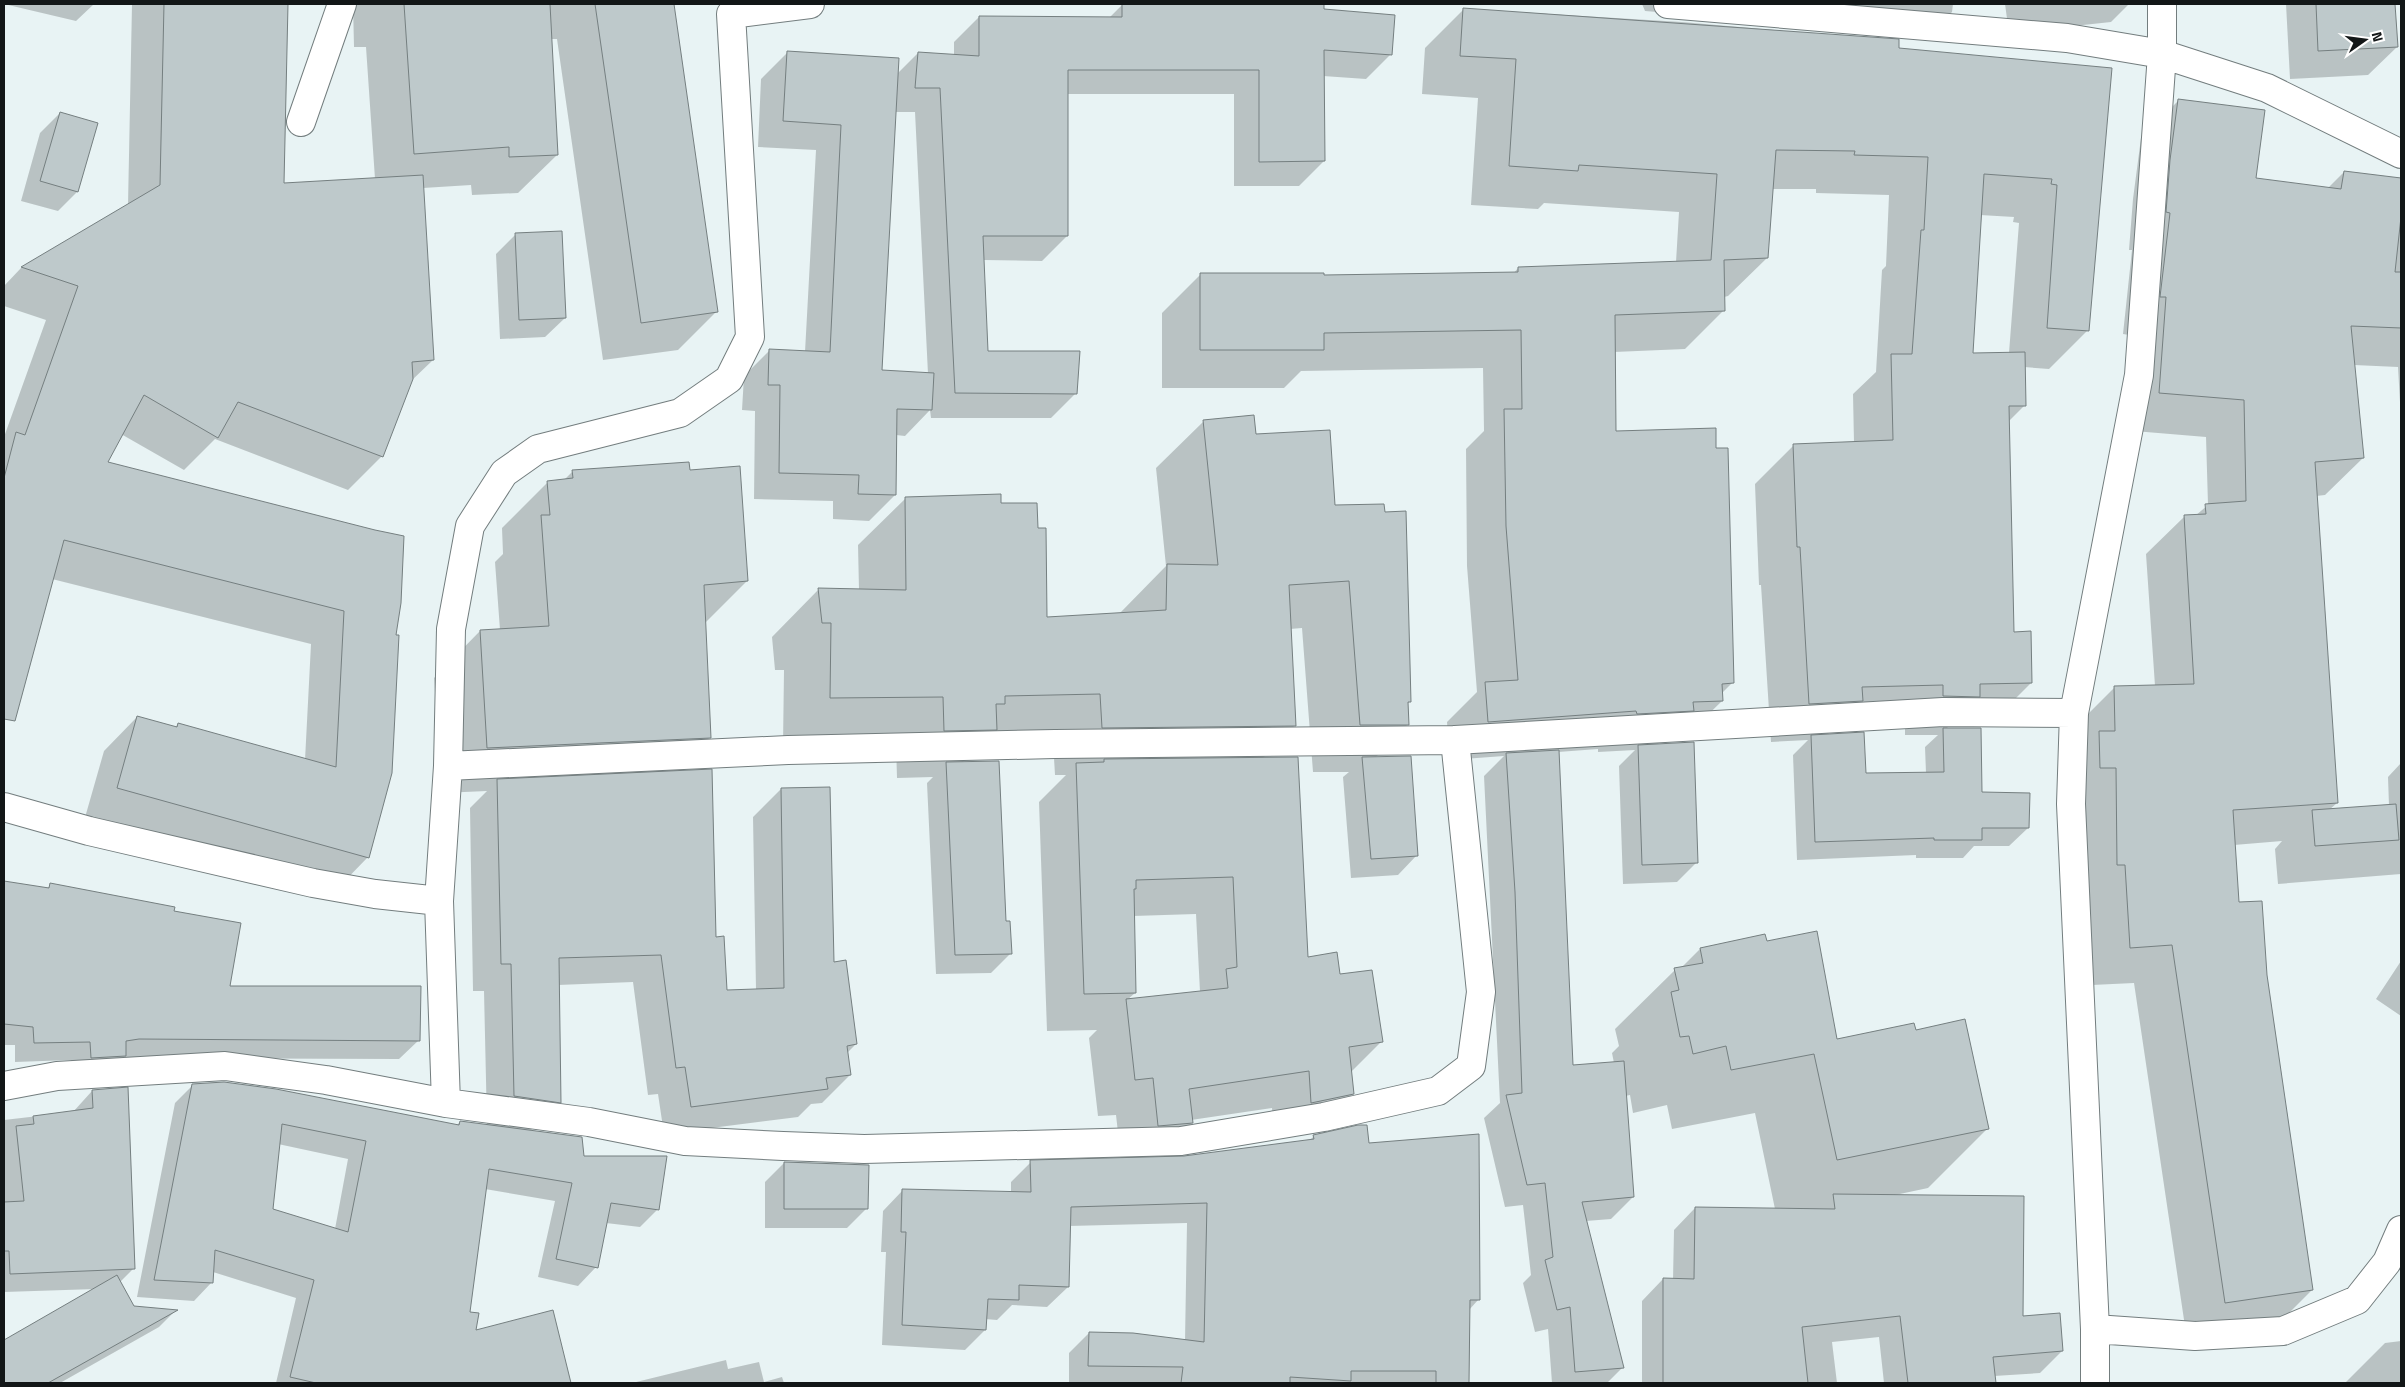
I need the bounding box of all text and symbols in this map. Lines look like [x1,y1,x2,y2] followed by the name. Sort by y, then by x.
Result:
[2340,15,2390,65] north arrow
[2367,29,2389,44] text: N

